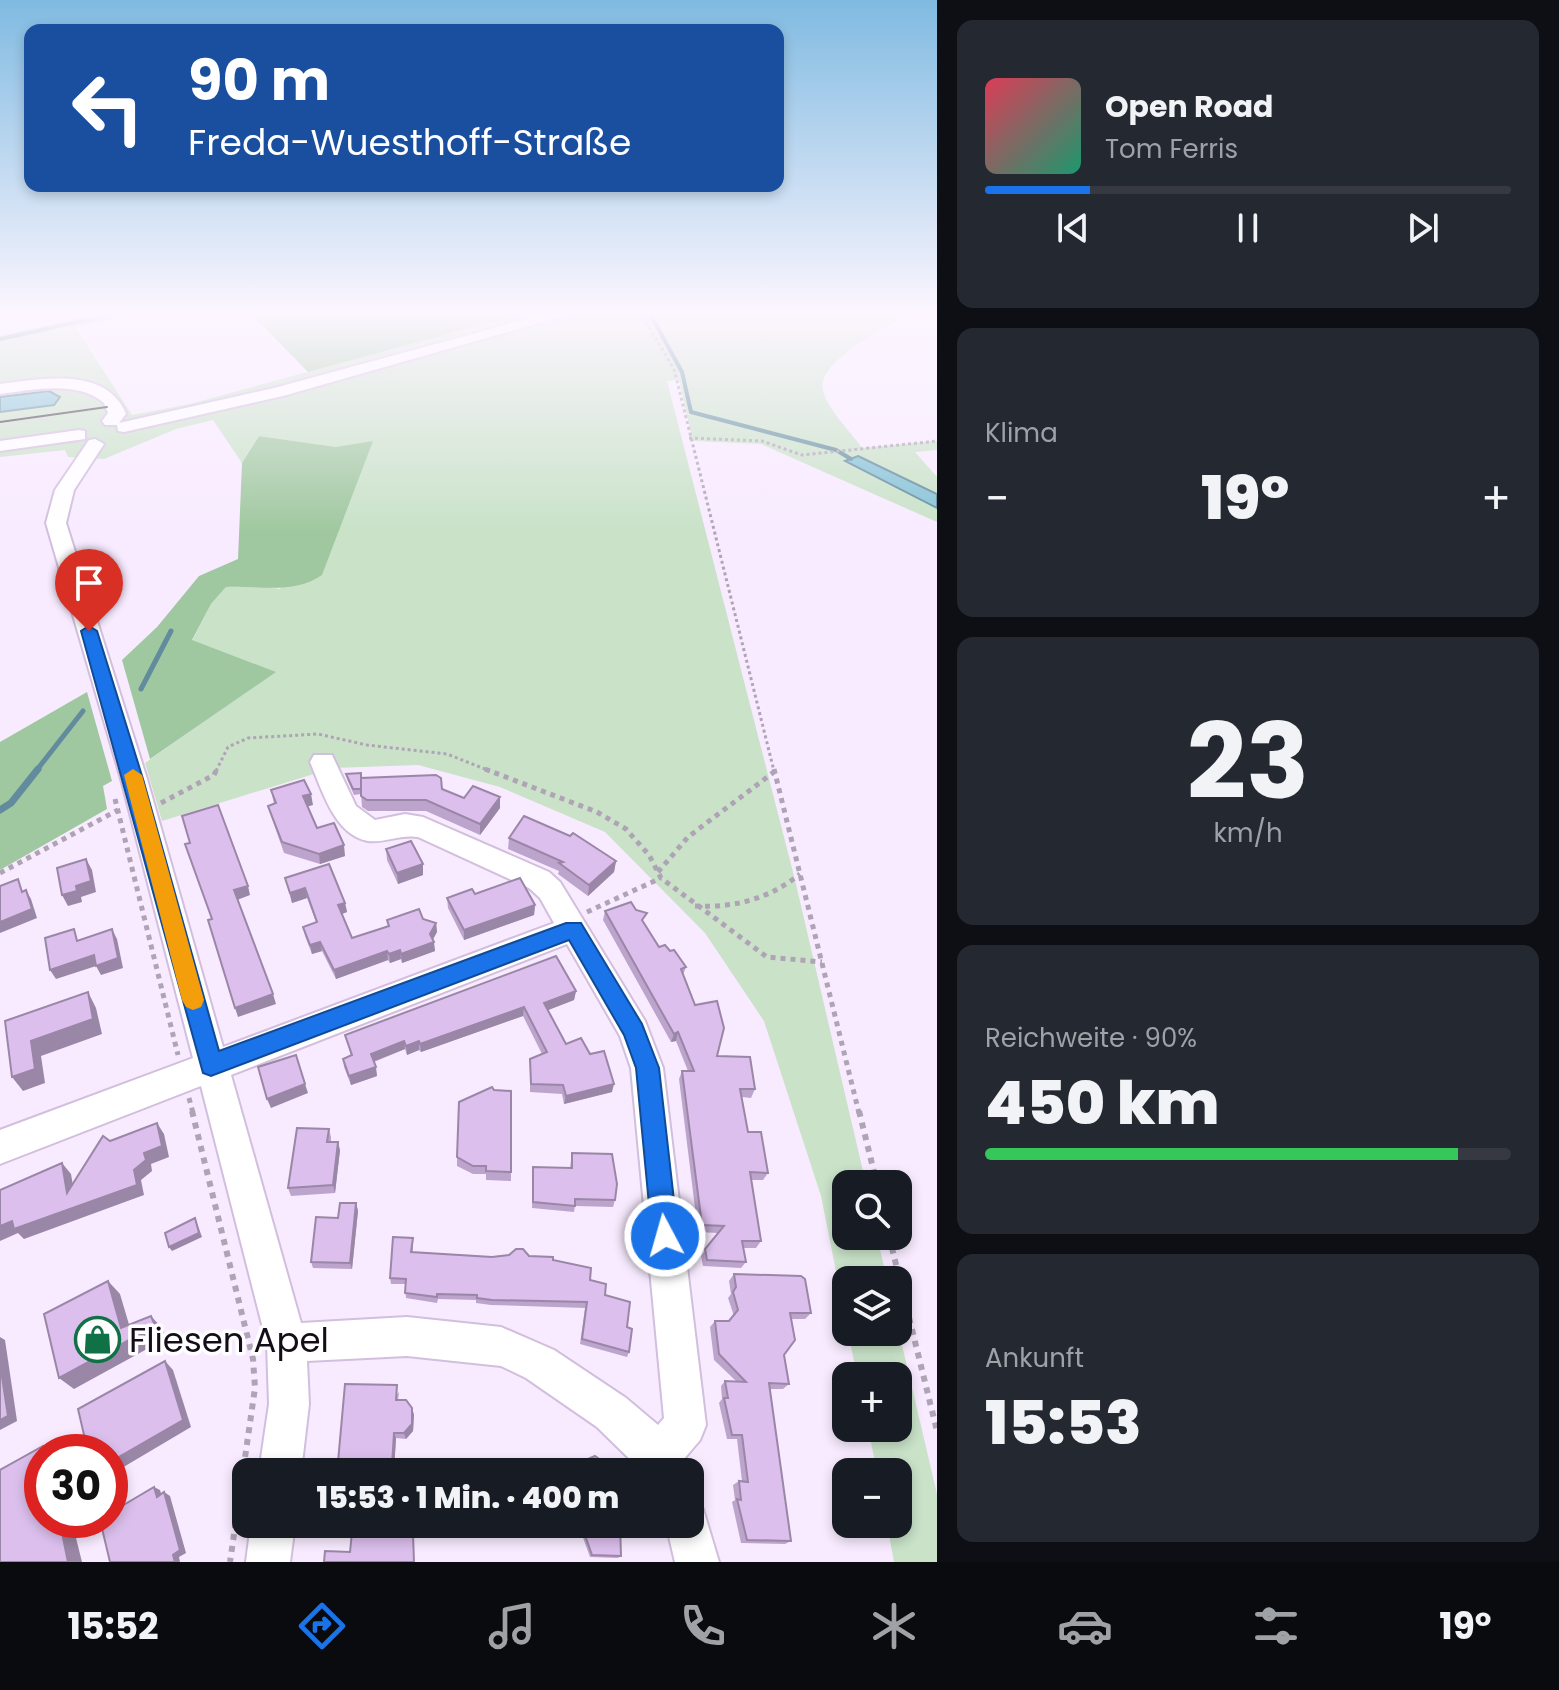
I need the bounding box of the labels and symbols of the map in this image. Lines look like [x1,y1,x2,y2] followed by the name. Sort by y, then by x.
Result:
[55,549,123,631] pin
[623,1194,707,1278] position arrow
[74,1316,122,1364] shop icon: Fliesen Apel
[129,1316,329,1364] place label: Fliesen Apel
[24,1434,128,1538] speed limit sign: 30

